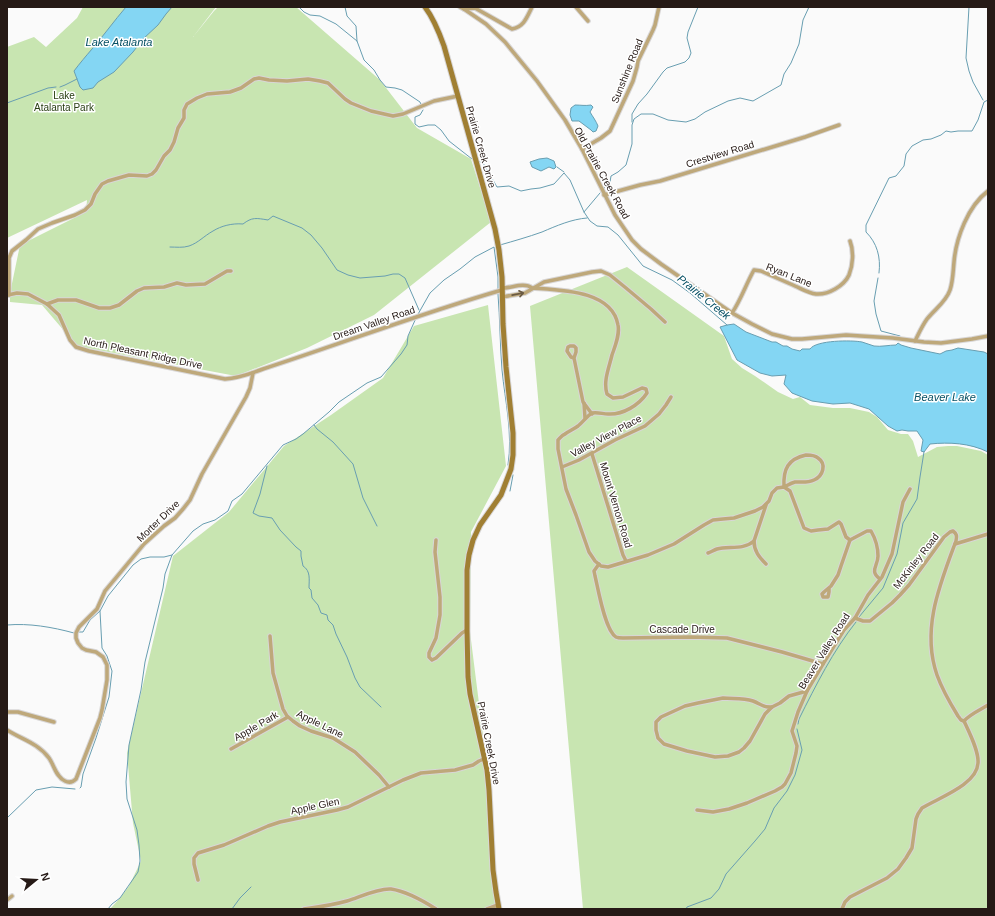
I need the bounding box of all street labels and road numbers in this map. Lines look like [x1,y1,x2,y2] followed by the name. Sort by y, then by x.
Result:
[609,37,645,105] street label: Sunshine Road
[464,105,498,190] street label: Prairie Creek Drive
[572,125,632,221] street label: Old Prairie Creek Road
[685,138,755,170] street label: Crestview Road
[765,261,814,289] street label: Ryan Lane
[332,304,416,342] street label: Dream Valley Road
[83,335,204,371] street label: North Pleasant Ridge Drive
[569,412,644,459] street label: Valley View Place
[598,461,634,549] street label: Mount Vernon Road
[134,498,182,544] street label: Morter Drive
[891,531,941,591] street label: McKinley Road
[796,611,852,691] street label: Beaver Valley Road
[649,624,715,635] street label: Cascade Drive
[476,700,503,786] street label: Prairie Creek Drive
[295,708,346,740] street label: Apple Lane
[232,709,281,743] street label: Apple Park
[290,795,340,817] street label: Apple Glen

